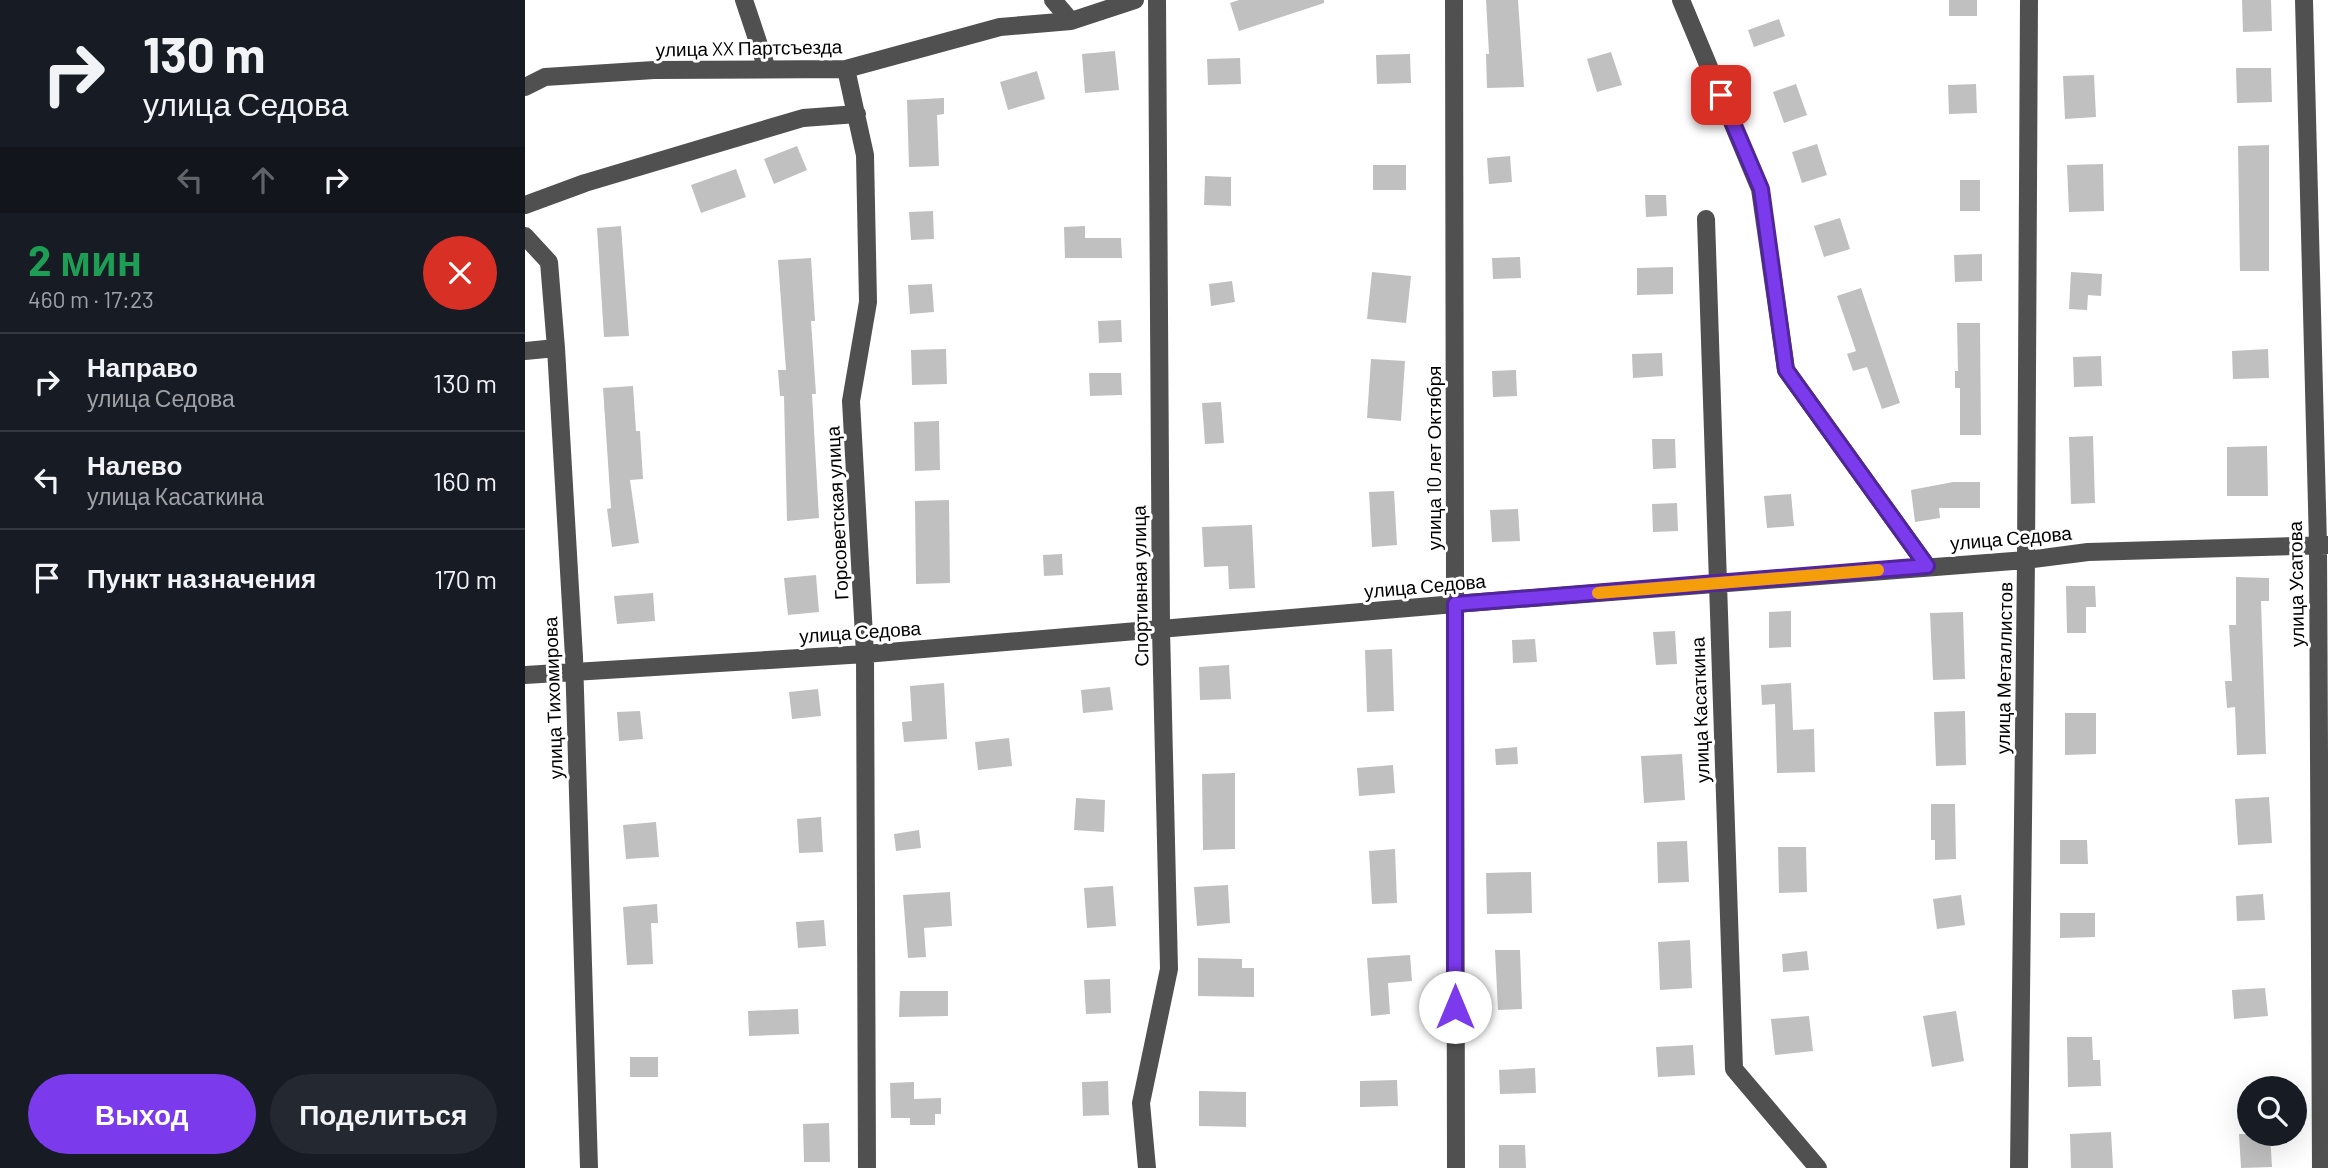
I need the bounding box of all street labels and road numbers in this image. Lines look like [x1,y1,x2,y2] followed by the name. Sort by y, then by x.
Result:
[656,34,843,61] street label: улица XX Партсъезда
[1422,366,1445,550] street label: улица 10 лет Октября
[820,425,853,600] street label: Горсоветская улица
[1127,505,1152,667] street label: Спортивная улица
[2283,520,2308,647] street label: улица Усатова
[1949,521,2073,554] street label: улица Седова
[1363,569,1487,602] street label: улица Седова
[1990,582,2017,754] street label: улица Металлистов
[538,616,567,780] street label: улица Тихомирова
[798,616,922,647] street label: улица Седова
[1685,636,1714,783] street label: улица Касаткина

